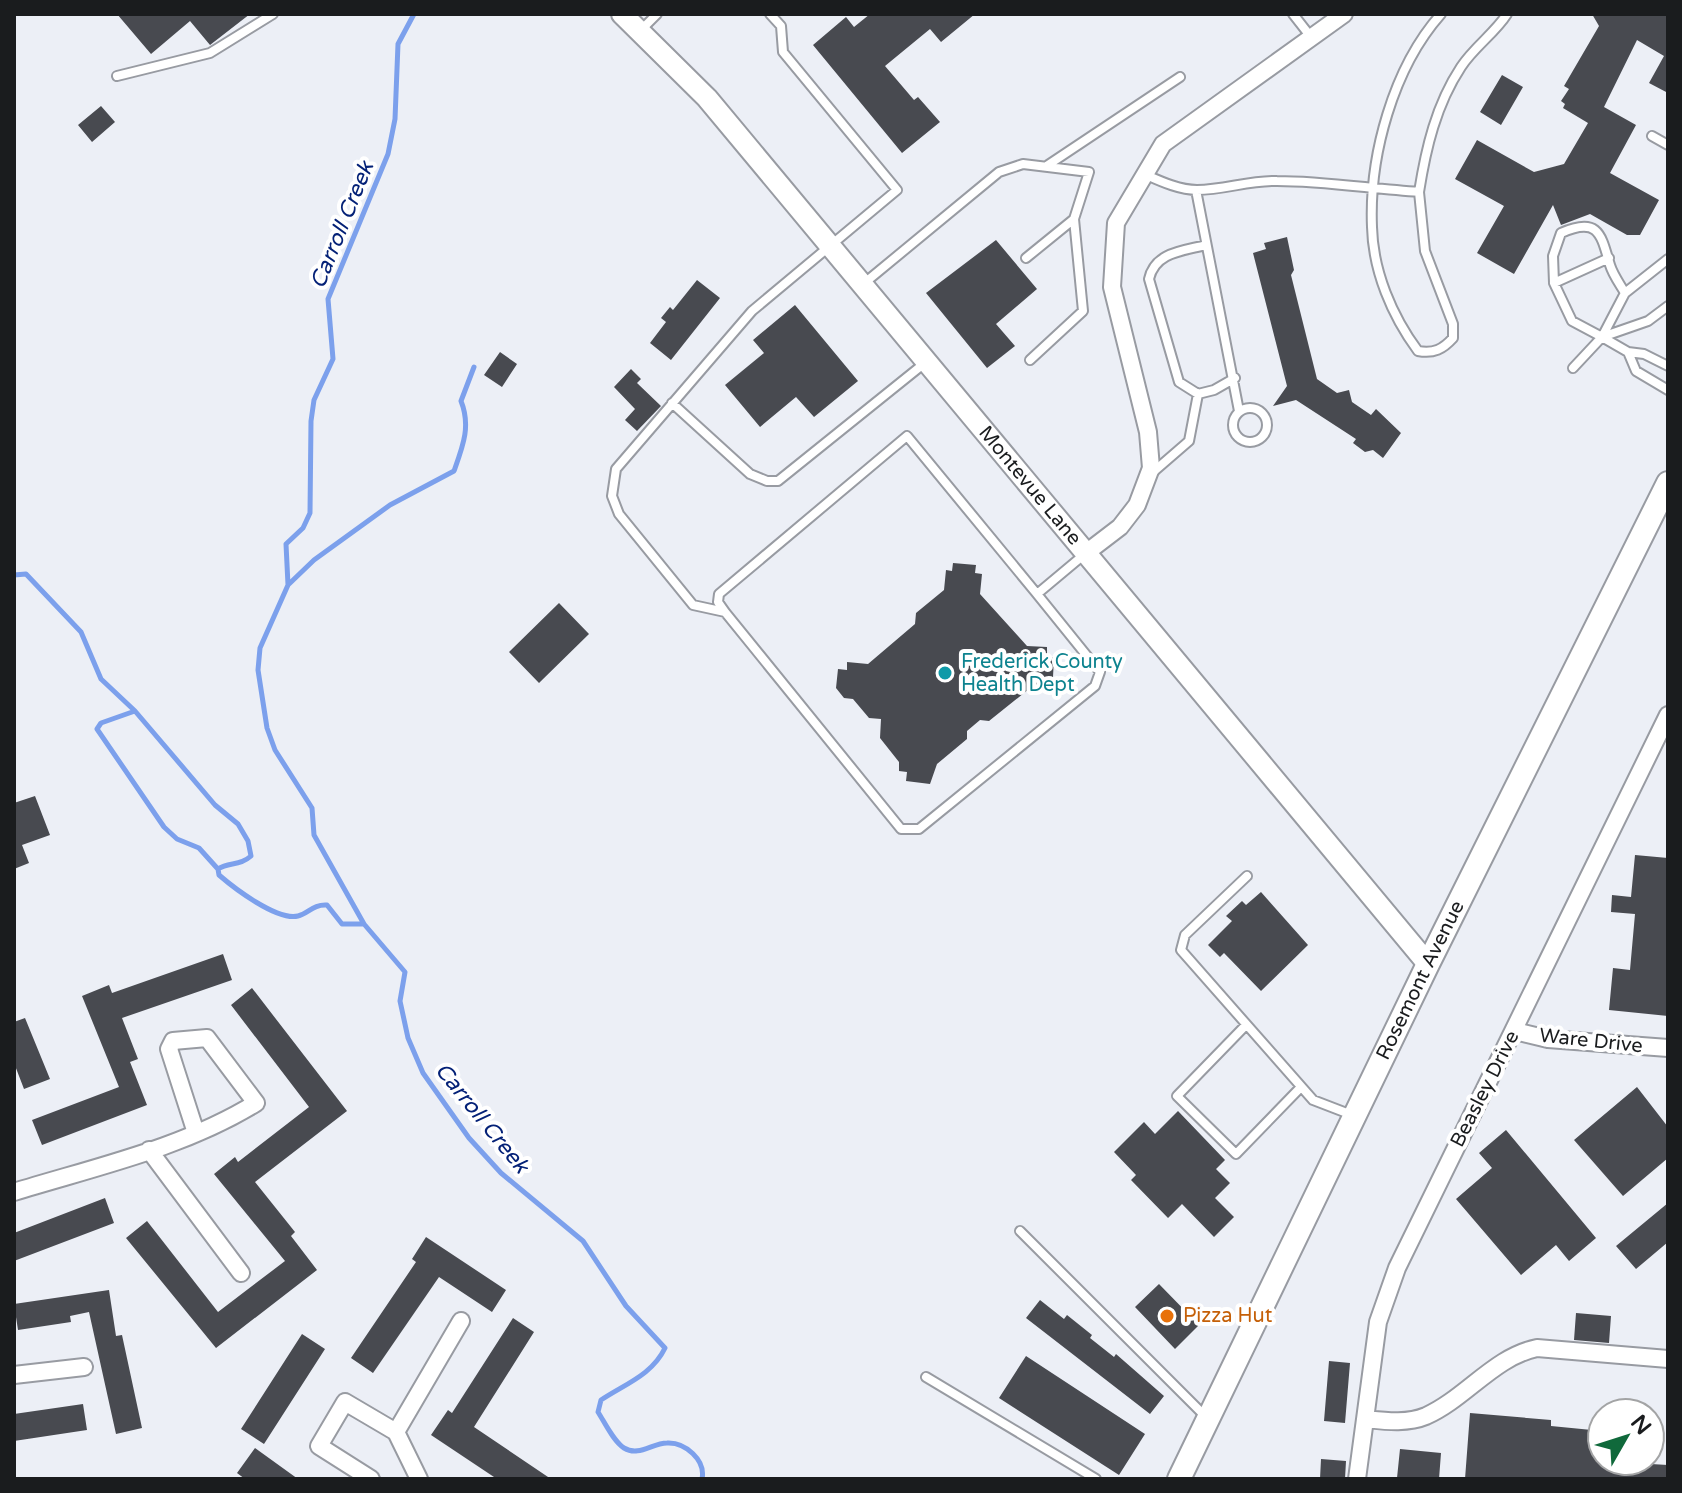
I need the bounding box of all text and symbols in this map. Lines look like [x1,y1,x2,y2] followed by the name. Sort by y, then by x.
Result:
[305,156,380,292] water label: Carroll Creek
[973,421,1086,550] street label: Montevue Lane
[961,650,1123,697] place label: Frederick County Health Dept
[936,664,954,682] marker: Frederick County Health Dept
[1371,897,1470,1064] street label: Rosemont Avenue
[1538,1024,1644,1058] street label: Ware Drive
[1445,1027,1525,1151] street label: Beasley Drive
[430,1058,536,1180] water label: Carroll Creek
[1183,1304,1273,1328] place label: Pizza Hut
[1158,1307,1176,1325] marker: Pizza Hut
[1586,1397,1666,1477] north arrow
[1625,1410,1656,1440] text: N

